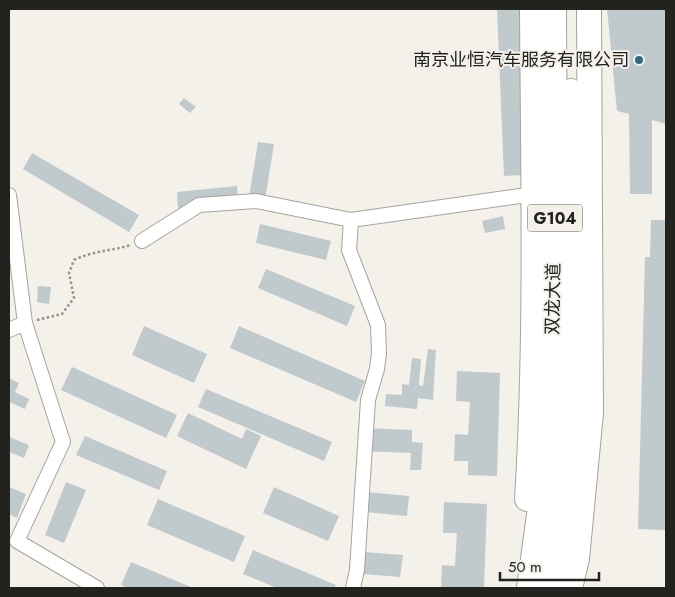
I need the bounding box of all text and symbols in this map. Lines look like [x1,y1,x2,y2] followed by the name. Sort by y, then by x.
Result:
[413,47,629,73] place label: 南京业恒汽车服务有限公司
[633,54,645,66] marker: 南京业恒汽车服务有限公司
[528,204,582,232] road number: G104
[539,263,567,335] street label: 双龙大道
[500,550,599,582] scale bar
[508,556,542,578] text: 50 m

